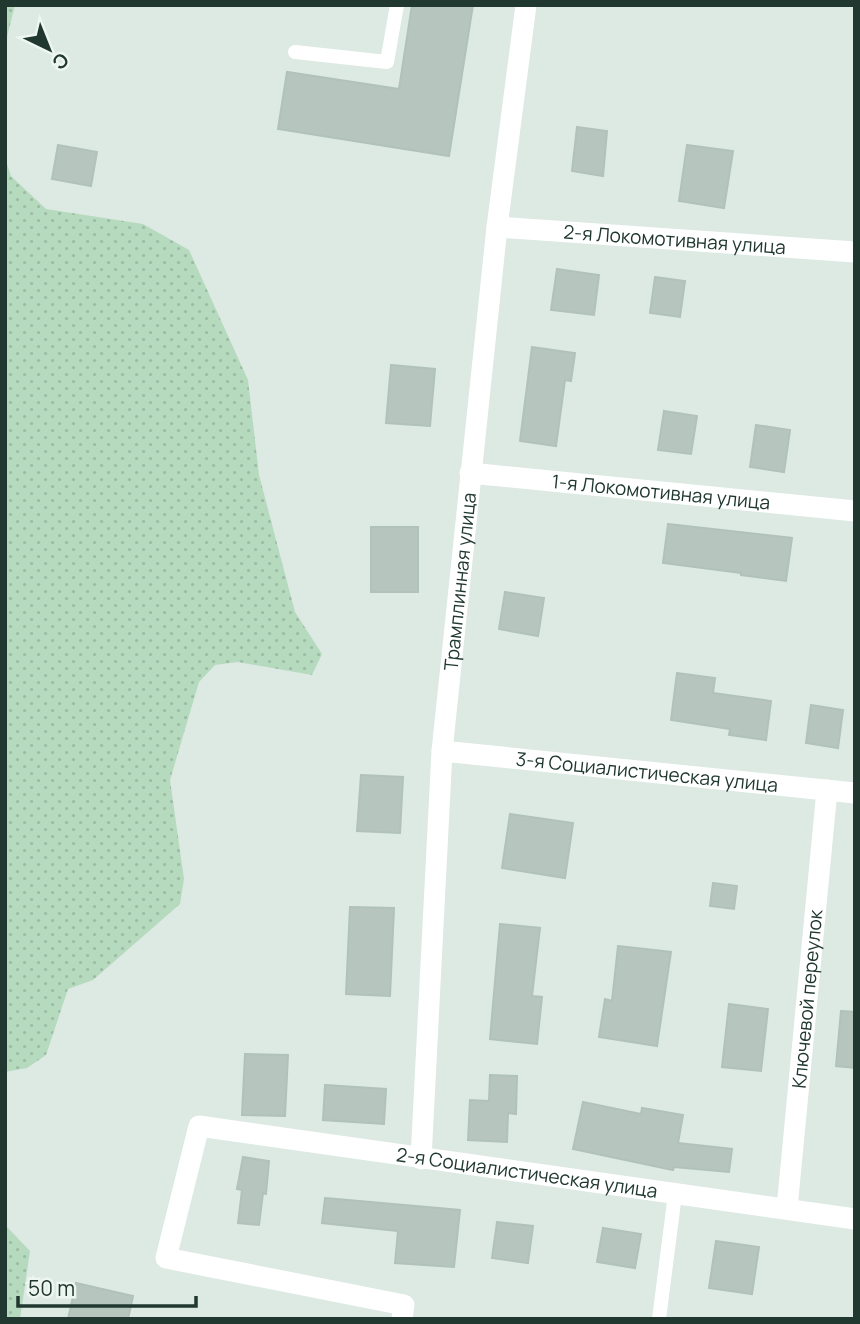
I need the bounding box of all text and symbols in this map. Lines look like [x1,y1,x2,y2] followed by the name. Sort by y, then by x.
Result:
[14,14,84,84] north arrow
[47,47,75,76] text: С
[563,219,787,260] street label: 2-я Локомотивная улица
[551,468,771,516] street label: 1-я Локомотивная улица
[438,491,482,672] street label: Трамплинная улица
[515,746,779,798] street label: 3-я Социалистическая улица
[786,908,829,1089] street label: Ключевой переулок
[395,1141,659,1204] street label: 2-я Социалистическая улица
[18,1264,196,1308] scale bar
[28,1274,75,1302] text: 50 m

